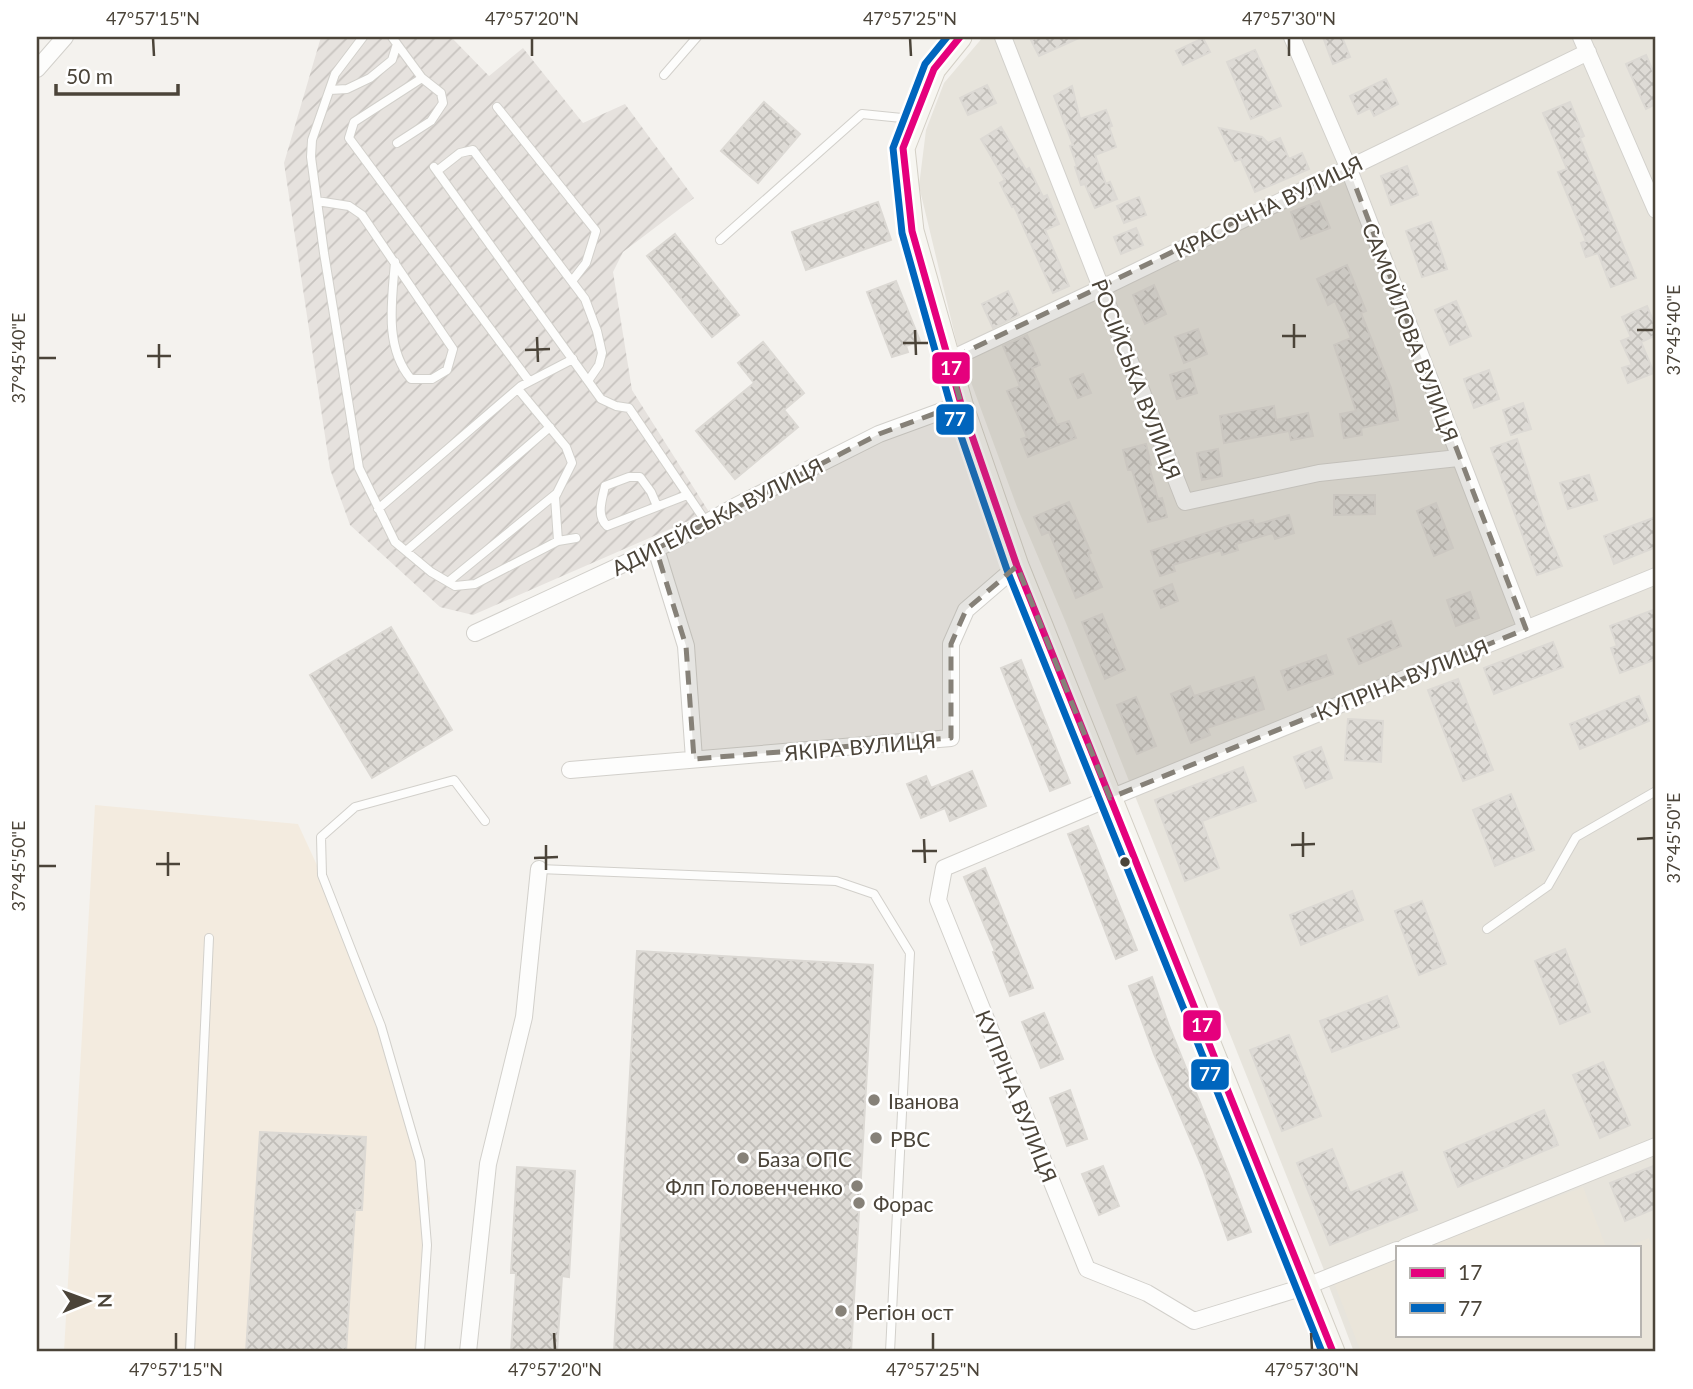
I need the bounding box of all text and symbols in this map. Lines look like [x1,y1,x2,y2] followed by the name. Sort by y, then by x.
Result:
[106,7,200,29] text: 47°57'15"N
[485,7,579,29] text: 47°57'20"N
[863,7,957,29] text: 47°57'25"N
[1242,7,1336,29] text: 47°57'30"N
[56,52,178,96] scale bar
[66,63,113,88] text: 50 m
[1170,150,1366,262] street label: КРАСОЧНА ВУЛИЦЯ
[1358,219,1464,445] street label: САМОЙЛОВА ВУЛИЦЯ
[1087,275,1187,483] street label: РОСІЙСЬКА ВУЛИЦЯ
[1662,285,1684,375] text: 37°45'40"E
[7,313,29,403] text: 37°45'40"E
[931,351,971,385] line badge: 17
[940,356,962,379] text: 17
[935,403,975,436] line badge: 77
[944,407,966,430] text: 77
[607,452,827,580] street label: АДИГЕЙСЬКА ВУЛИЦЯ
[1312,633,1492,725] street label: КУПРІНА ВУЛИЦЯ
[782,727,937,765] street label: ЯКІРА ВУЛИЦЯ
[1662,793,1684,883] text: 37°45'50"E
[7,821,29,911] text: 37°45'50"E
[1118,855,1132,869] unlabelled marker
[971,1006,1063,1186] street label: КУПРІНА ВУЛИЦЯ
[1182,1009,1222,1042] line badge: 17
[1191,1013,1213,1036] text: 17
[1190,1058,1230,1091] line badge: 77
[1199,1062,1221,1085] text: 77
[888,1088,959,1113] place label: Іванова
[866,1092,882,1108] marker: Іванова
[890,1126,930,1151] place label: РВС
[868,1130,884,1146] marker: РВС
[757,1146,852,1171] place label: База ОПС
[735,1150,751,1166] marker: База ОПС
[665,1174,843,1199] place label: Флп Головенченко
[849,1178,865,1194] marker: Флп Головенченко
[873,1191,933,1216] place label: Форас
[851,1195,867,1211] marker: Форас
[1396,1246,1640,1336] legend
[1458,1259,1482,1284] text: 17
[52,1266,122,1336] north arrow
[94,1293,117,1308] text: N
[1458,1295,1482,1320] text: 77
[855,1299,954,1324] place label: Регіон ост
[833,1303,849,1319] marker: Регіон ост
[129,1358,223,1380] text: 47°57'15"N
[508,1358,602,1380] text: 47°57'20"N
[886,1358,980,1380] text: 47°57'25"N
[1265,1358,1359,1380] text: 47°57'30"N

